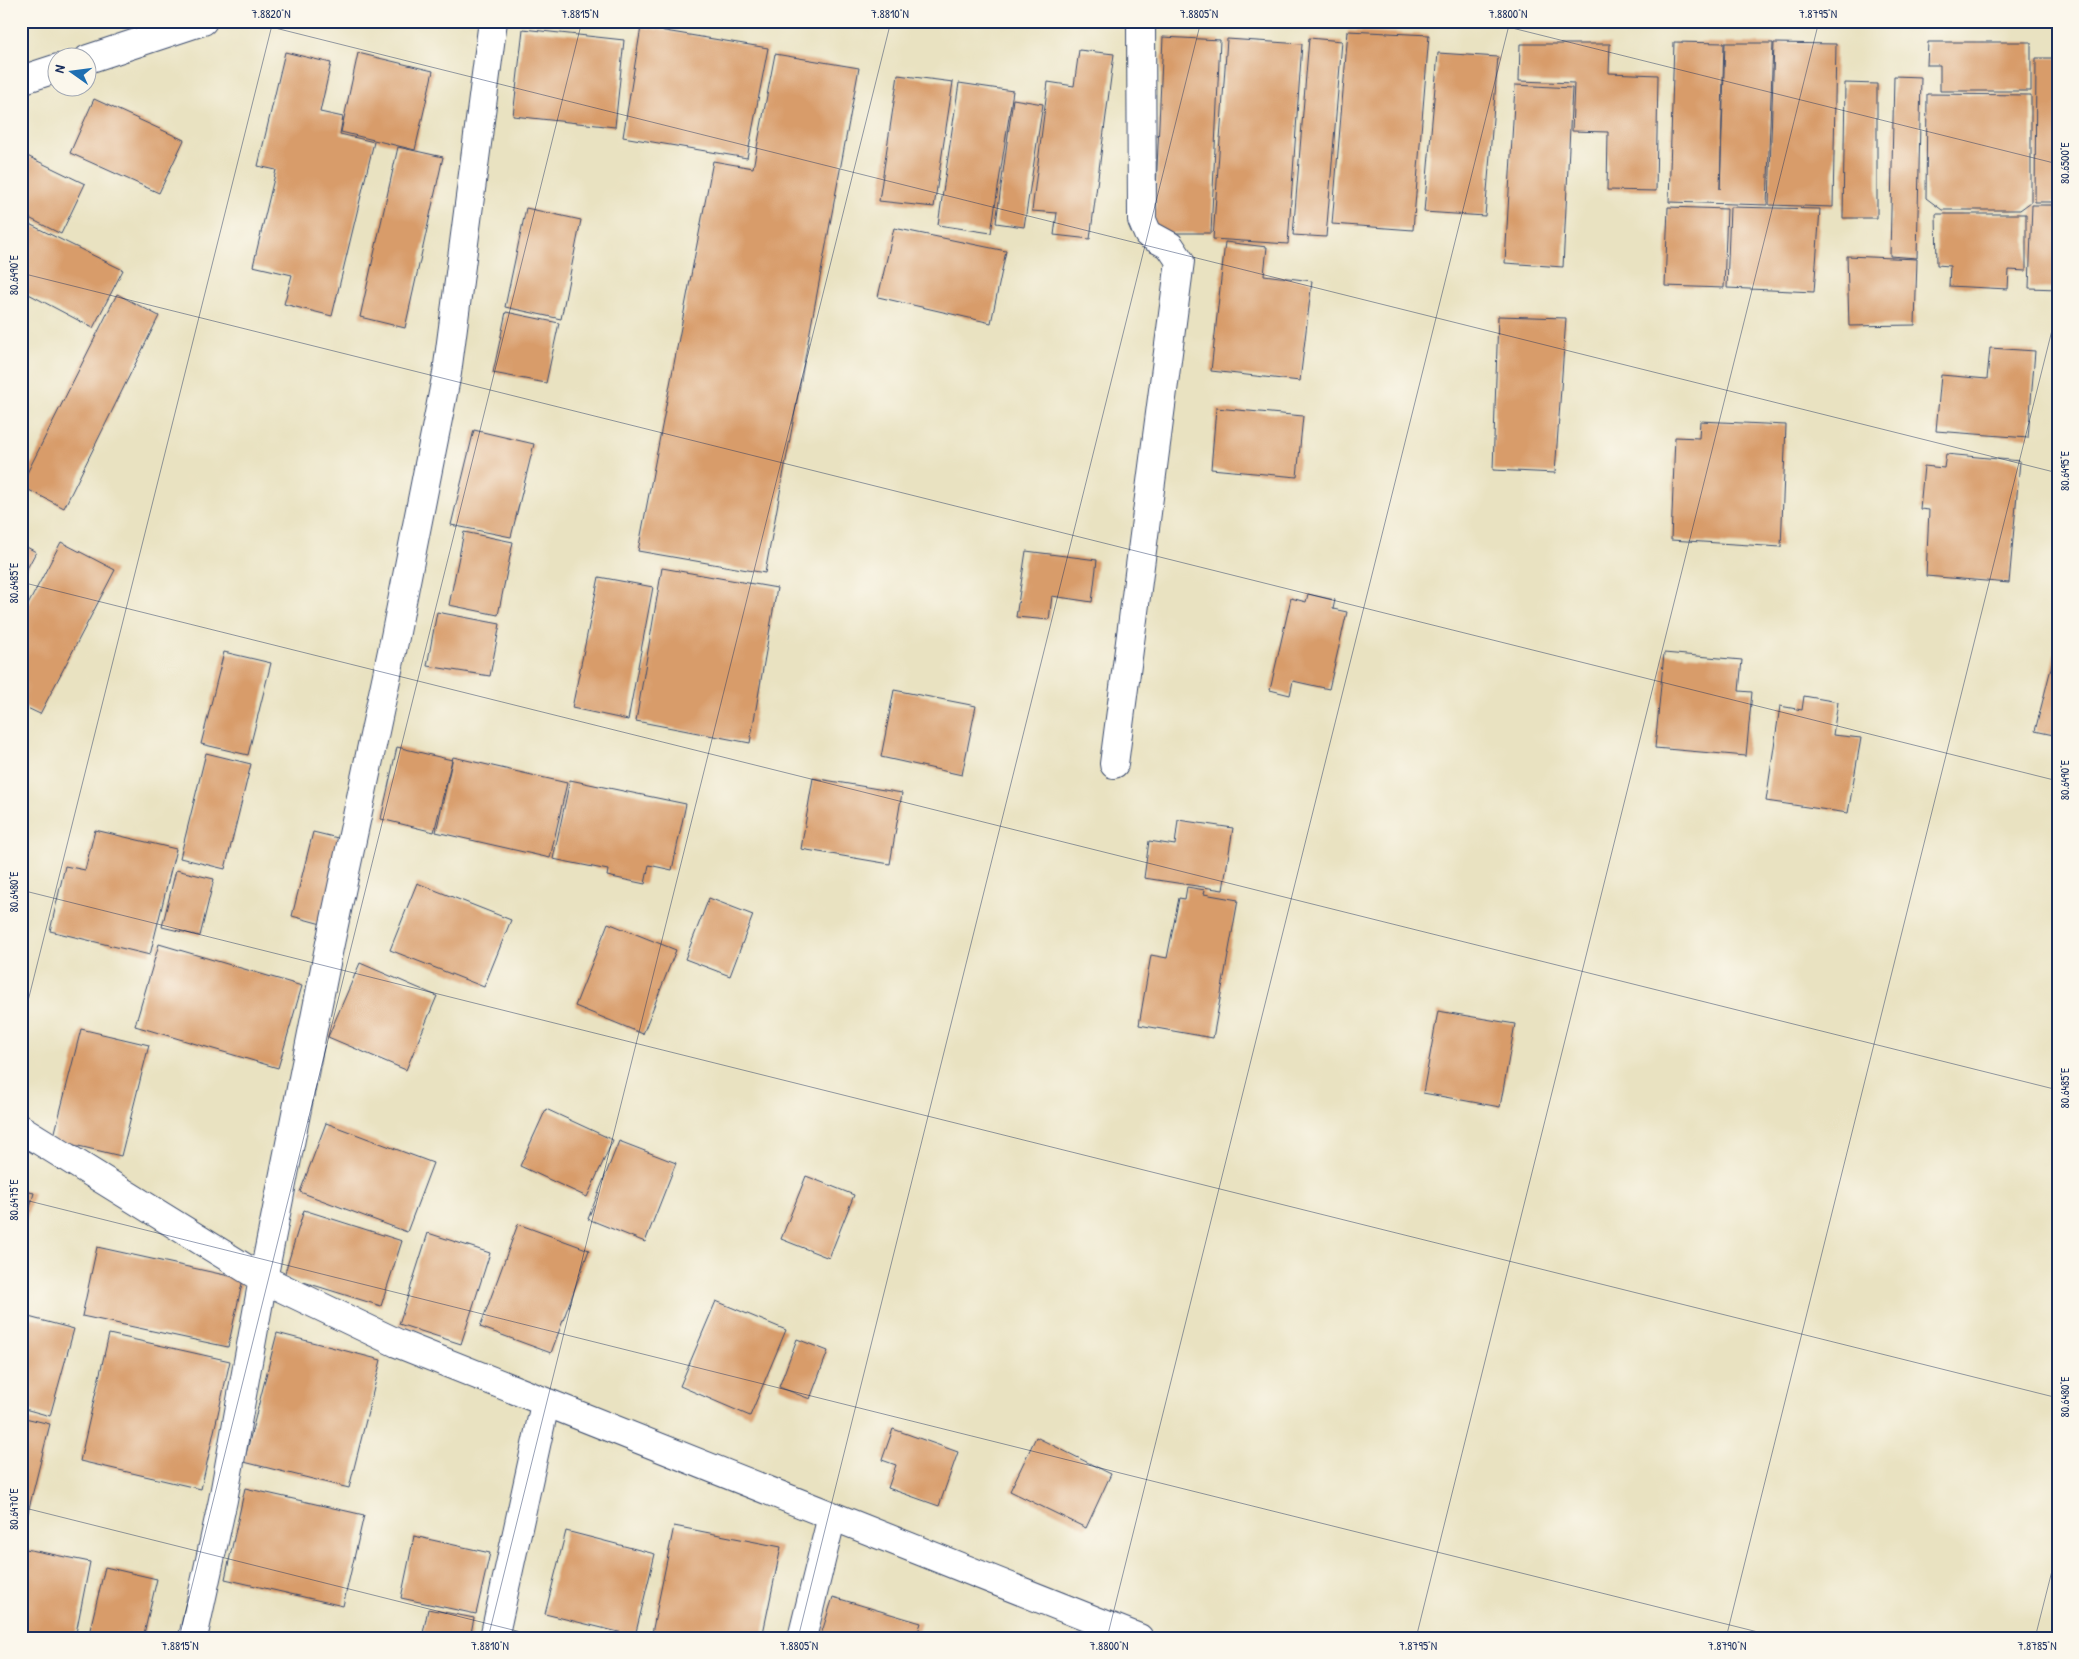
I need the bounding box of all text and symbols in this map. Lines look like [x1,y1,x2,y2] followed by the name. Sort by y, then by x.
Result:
[251,5,291,22] text: 7.8820°N
[561,5,599,22] text: 7.8815°N
[871,5,909,22] text: 7.8810°N
[1180,5,1218,22] text: 7.8805°N
[1489,5,1527,22] text: 7.8800°N
[1799,5,1837,22] text: 7.8795°N
[48,48,98,98] north arrow
[49,62,69,75] text: N
[2056,141,2073,184] text: 80.6500°E
[5,254,22,295] text: 80.6490°E
[2056,450,2073,491] text: 80.6495°E
[5,562,22,603] text: 80.6485°E
[2056,759,2073,800] text: 80.6490°E
[5,871,22,913] text: 80.6480°E
[2056,1067,2073,1108] text: 80.6485°E
[5,1179,22,1221] text: 80.6475°E
[2056,1376,2073,1418] text: 80.6480°E
[5,1487,22,1530] text: 80.6470°E
[161,1637,199,1654] text: 7.8815°N
[471,1637,509,1654] text: 7.8810°N
[780,1637,818,1654] text: 7.8805°N
[1090,1637,1128,1654] text: 7.8800°N
[1399,1637,1437,1654] text: 7.8795°N
[1708,1637,1746,1654] text: 7.8790°N
[2017,1637,2057,1654] text: 7.8785°N

